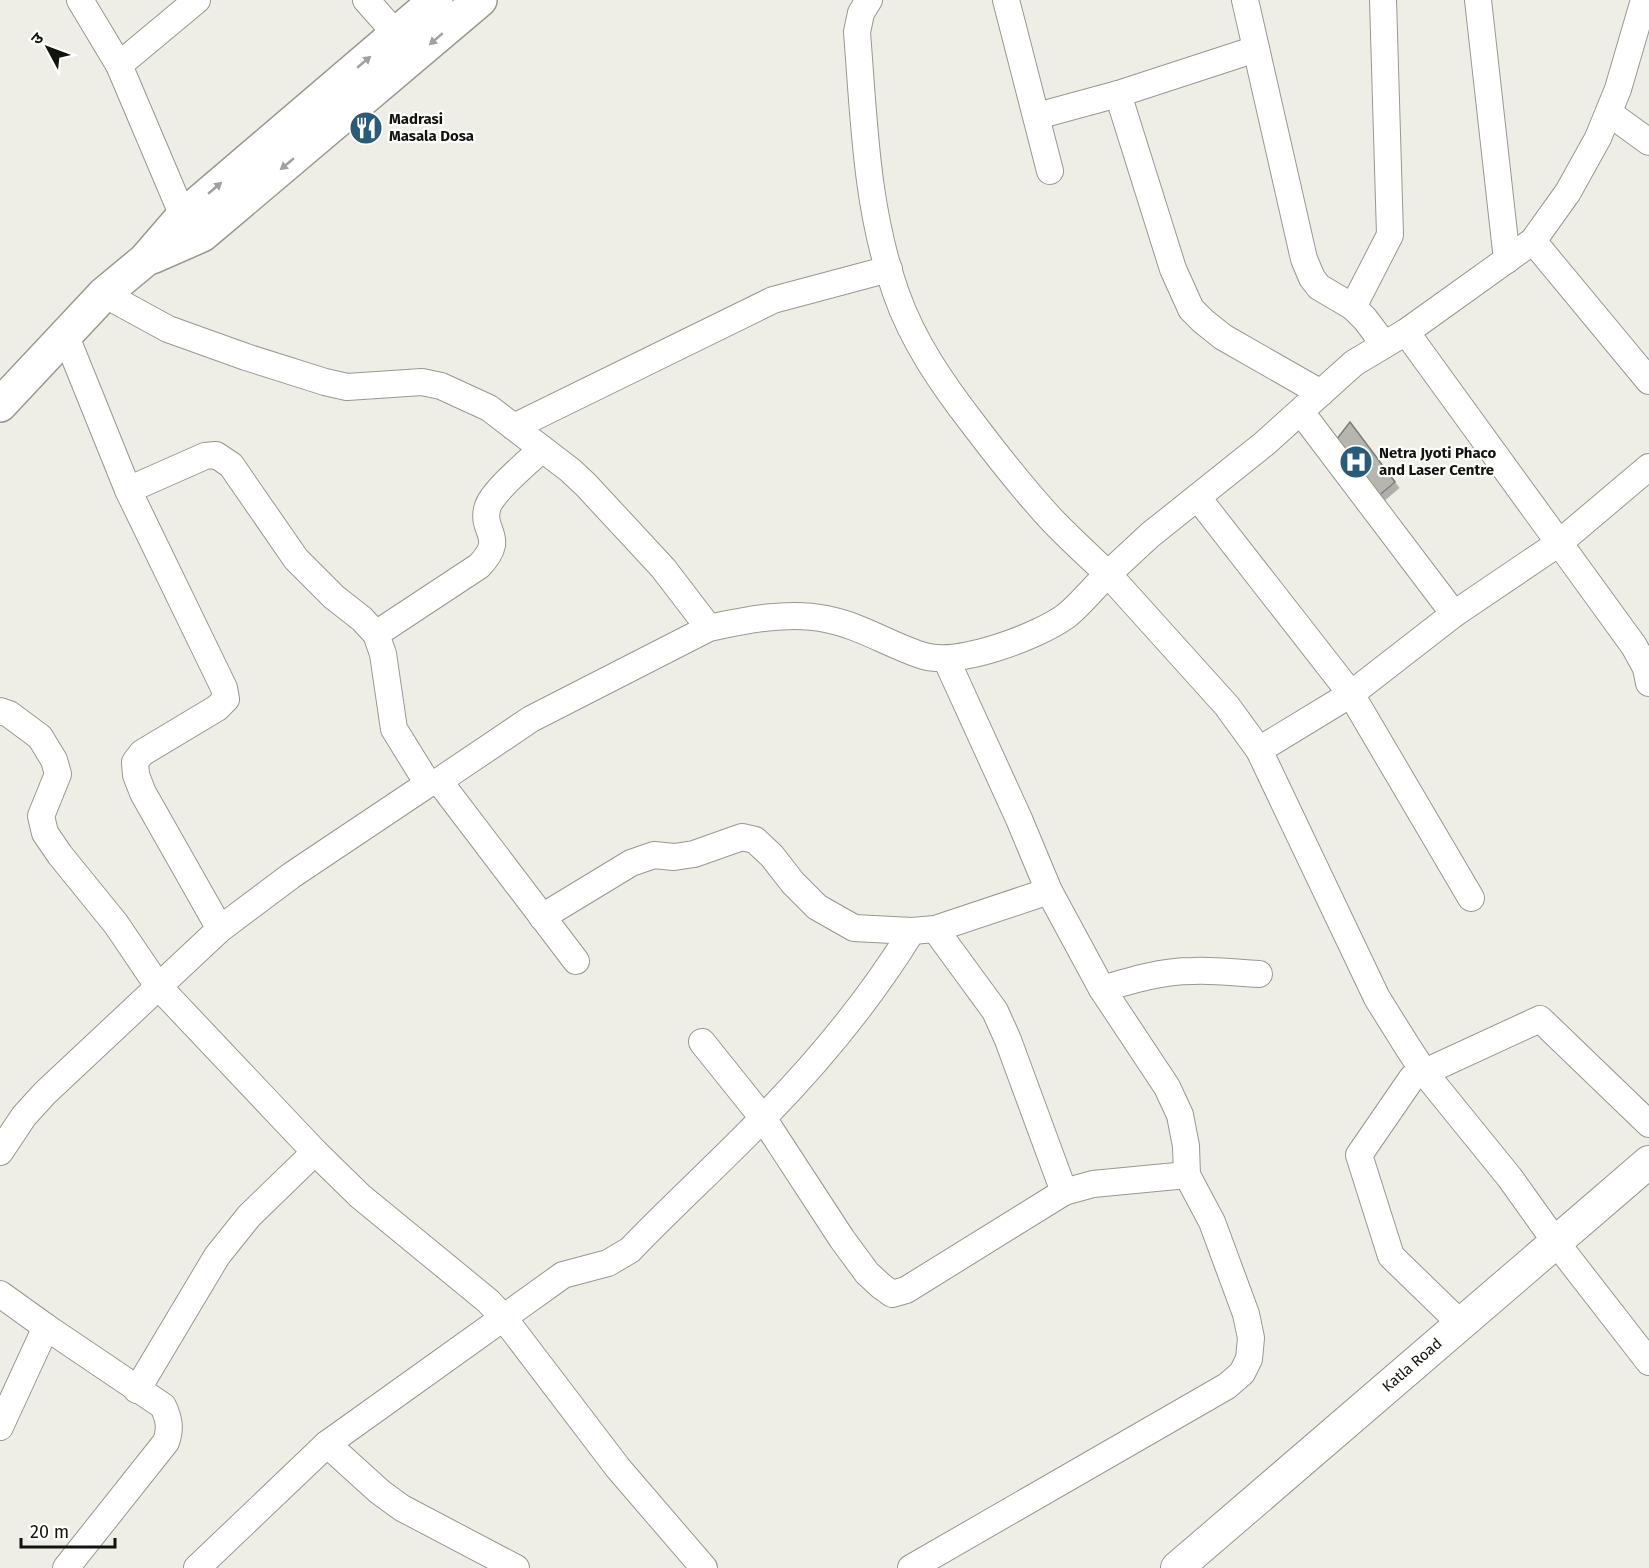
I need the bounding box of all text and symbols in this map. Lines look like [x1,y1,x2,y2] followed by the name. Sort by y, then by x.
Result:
[18,18,78,78] north arrow
[27,28,48,48] text: उ
[428,32,444,45] one-way arrow
[356,56,371,69] one-way arrow
[348,110,384,146] restaurant icon: Madrasi Masala Dosa
[389,110,474,145] place label: Madrasi Masala Dosa
[280,157,295,170] one-way arrow
[207,182,223,195] one-way arrow
[1338,444,1374,480] hospital icon: Netra Jyoti Phaco and Laser Centre
[1379,444,1496,479] place label: Netra Jyoti Phaco and Laser Centre
[1378,1334,1446,1396] street label: Katla Road
[21,1511,116,1549] scale bar
[30,1521,69,1543] text: 20 m

